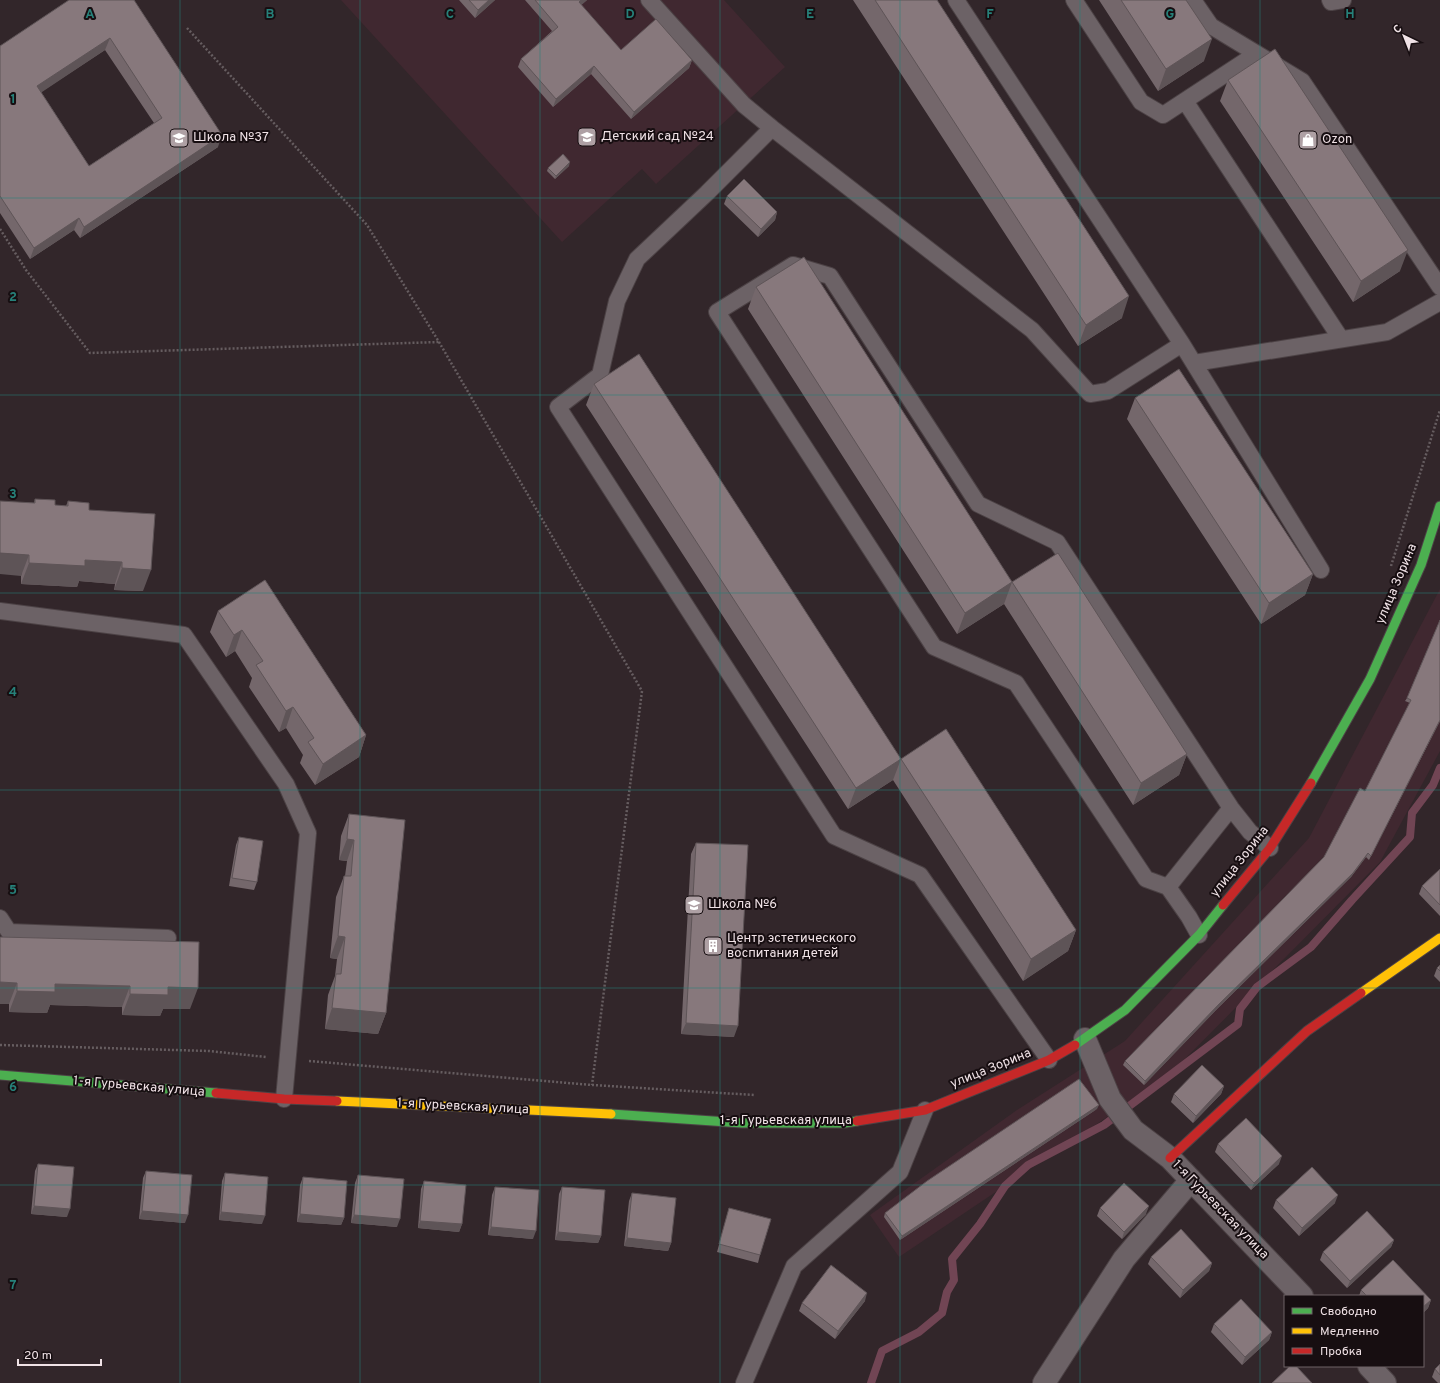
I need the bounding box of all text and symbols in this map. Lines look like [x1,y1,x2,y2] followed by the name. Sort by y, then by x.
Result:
[85,7,95,23] text: A
[266,7,275,23] text: B
[446,7,454,23] text: C
[625,7,635,23] text: D
[806,7,814,23] text: E
[986,7,994,23] text: F
[1166,7,1175,23] text: G
[1345,7,1355,23] text: H
[1384,16,1424,56] north arrow
[1391,22,1405,37] text: С
[10,92,16,108] text: 1
[576,126,598,148] school or university icon: Детский сад №24
[168,127,190,149] school or university icon: Школа №37
[601,129,714,145] place label: Детский сад №24
[1297,129,1319,151] shop icon: Ozon
[193,130,269,146] place label: Школа №37
[1322,132,1352,148] place label: Ozon
[9,290,17,306] text: 2
[9,487,17,503] text: 3
[1373,541,1421,627] street label: улица Зорина
[9,685,17,701] text: 4
[1207,823,1273,901] street label: улица Зорина
[9,883,17,899] text: 5
[683,894,705,916] school or university icon: Школа №6
[708,897,777,913] place label: Школа №6
[727,931,856,962] place label: Центр эстетического воспитания детей
[702,935,724,957] building icon: Центр эстетического воспитания детей
[948,1046,1034,1092] street label: улица Зорина
[73,1073,205,1101] street label: 1-я Гурьевская улица
[9,1080,17,1096] text: 6
[397,1096,529,1118] street label: 1-я Гурьевская улица
[720,1113,852,1129] street label: 1-я Гурьевская улица
[1168,1157,1272,1263] street label: 1-я Гурьевская улица
[10,1278,17,1294] text: 7
[1284,1295,1424,1367] legend
[1320,1304,1377,1320] text: Свободно
[1320,1324,1380,1340] text: Медленно
[18,1341,101,1367] scale bar
[1320,1344,1362,1360] text: Пробка
[24,1348,52,1364] text: 20 m

